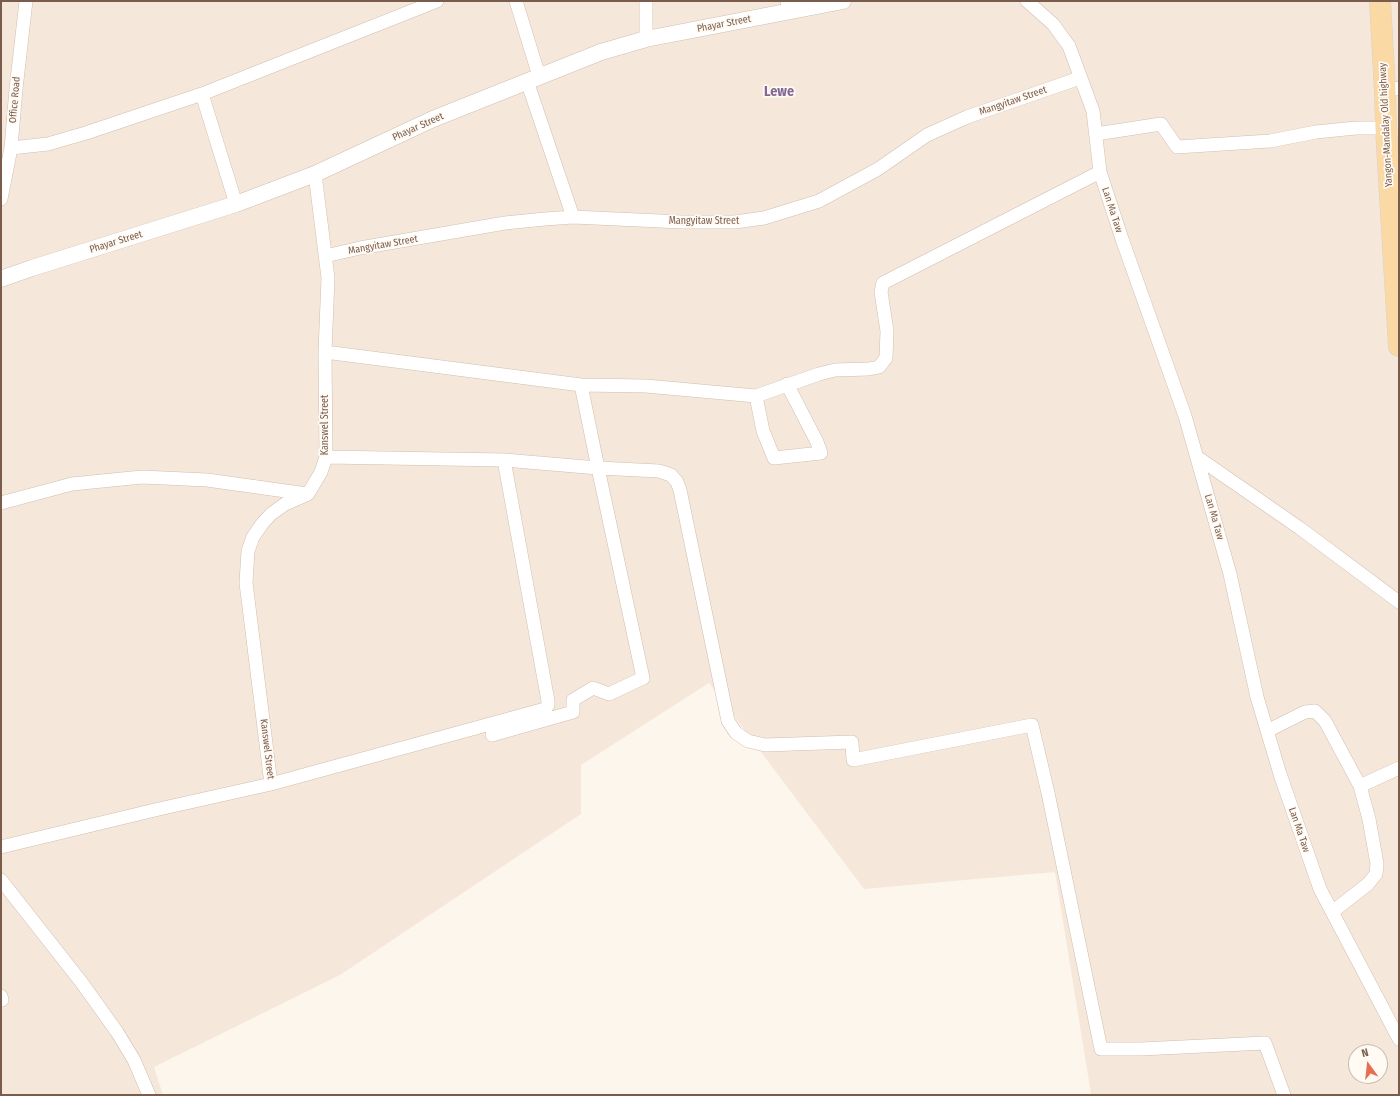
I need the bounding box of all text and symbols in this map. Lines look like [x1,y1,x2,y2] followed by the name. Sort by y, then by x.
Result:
[696,13,752,35] street label: Phayar Street
[1377,62,1395,188] street label: Yangon-Mandalay Old highway
[7,76,23,124] street label: Office Road
[764,84,794,100] district label: Lewe
[978,84,1048,118] street label: Mangyitaw Street
[391,110,445,144] street label: Phayar Street
[1099,186,1125,234] street label: Lan Ma Taw
[669,215,739,227] street label: Mangyitaw Street
[88,228,144,256] street label: Phayar Street
[347,233,419,257] street label: Mangyitaw Street
[319,395,331,455] street label: Kanswel Street
[1202,493,1226,541] street label: Lan Ma Taw
[257,718,277,780] street label: Kanswel Street
[1286,806,1312,854] street label: Lan Ma Taw
[1348,1044,1388,1084] north arrow
[1360,1046,1370,1060] text: N

